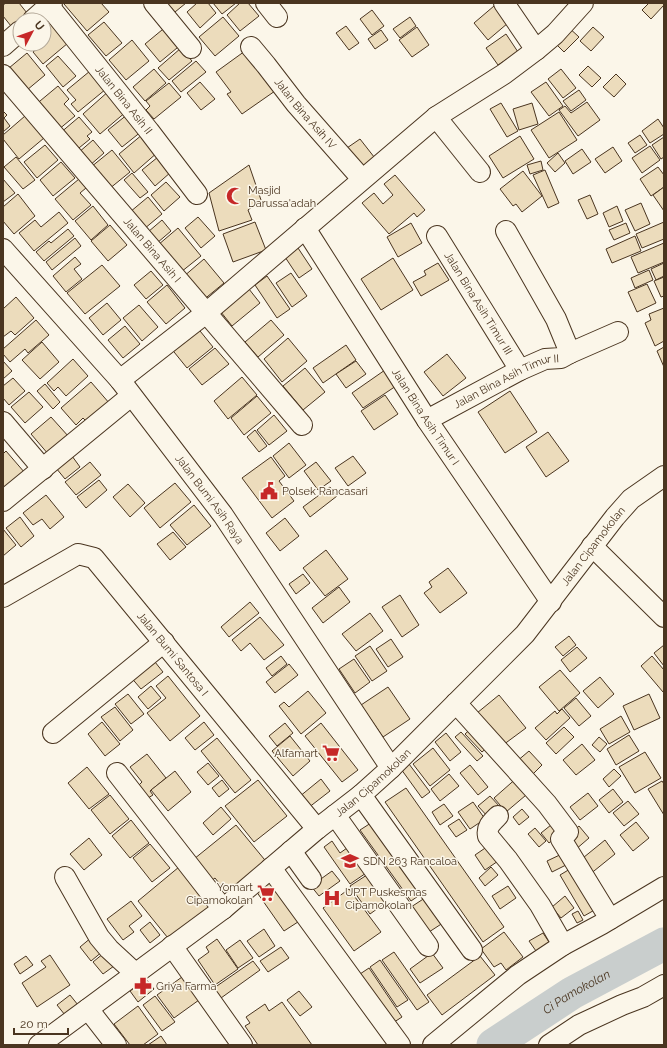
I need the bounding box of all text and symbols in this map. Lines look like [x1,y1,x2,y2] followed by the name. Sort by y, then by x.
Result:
[12,12,52,52] north arrow
[32,18,47,33] text: U
[92,63,155,137] street label: Jalan Bina Asih II
[272,76,339,152] street label: Jalan Bina Asih IV
[248,184,316,210] place label: Masjid Darussa'adah
[225,186,245,206] mosque icon: Masjid Darussa'adah
[121,215,183,285] street label: Jalan Bina Asih I
[441,250,515,357] street label: Jalan Bina Asih Timur III
[452,352,559,411] street label: Jalan Bina Asih Timur II
[389,366,462,468] street label: Jalan Bina Asih Timur I
[172,452,246,547] street label: Jalan Bumi Asih Raya
[259,481,279,501] public building icon: Polsek Rancasari
[282,485,368,498] place label: Polsek Rancasari
[559,504,628,588] street label: Jalan Cipamokolan
[134,610,211,699] street label: Jalan Bumi Santosa I
[321,743,341,763] supermarket icon: Alfamart
[333,746,414,820] street label: Jalan Cipamokolan
[274,747,318,760] place label: Alfamart
[340,851,360,871] school or university icon: SDN 263 Rancaloa
[363,855,457,868] place label: SDN 263 Rancaloa
[186,881,253,907] place label: Yomart Cipamokolan
[256,883,276,903] supermarket icon: Yomart Cipamokolan
[345,886,427,912] place label: UPT Puskesmas Cipamokolan
[322,888,342,908] hospital icon: UPT Puskesmas Cipamokolan
[540,967,613,1017] water label: Ci Pamokolan
[133,976,153,996] pharmacy icon: Griya Farma
[156,980,216,993] place label: Griya Farma
[14,1010,68,1036] scale bar
[20,1017,48,1031] text: 20 m

